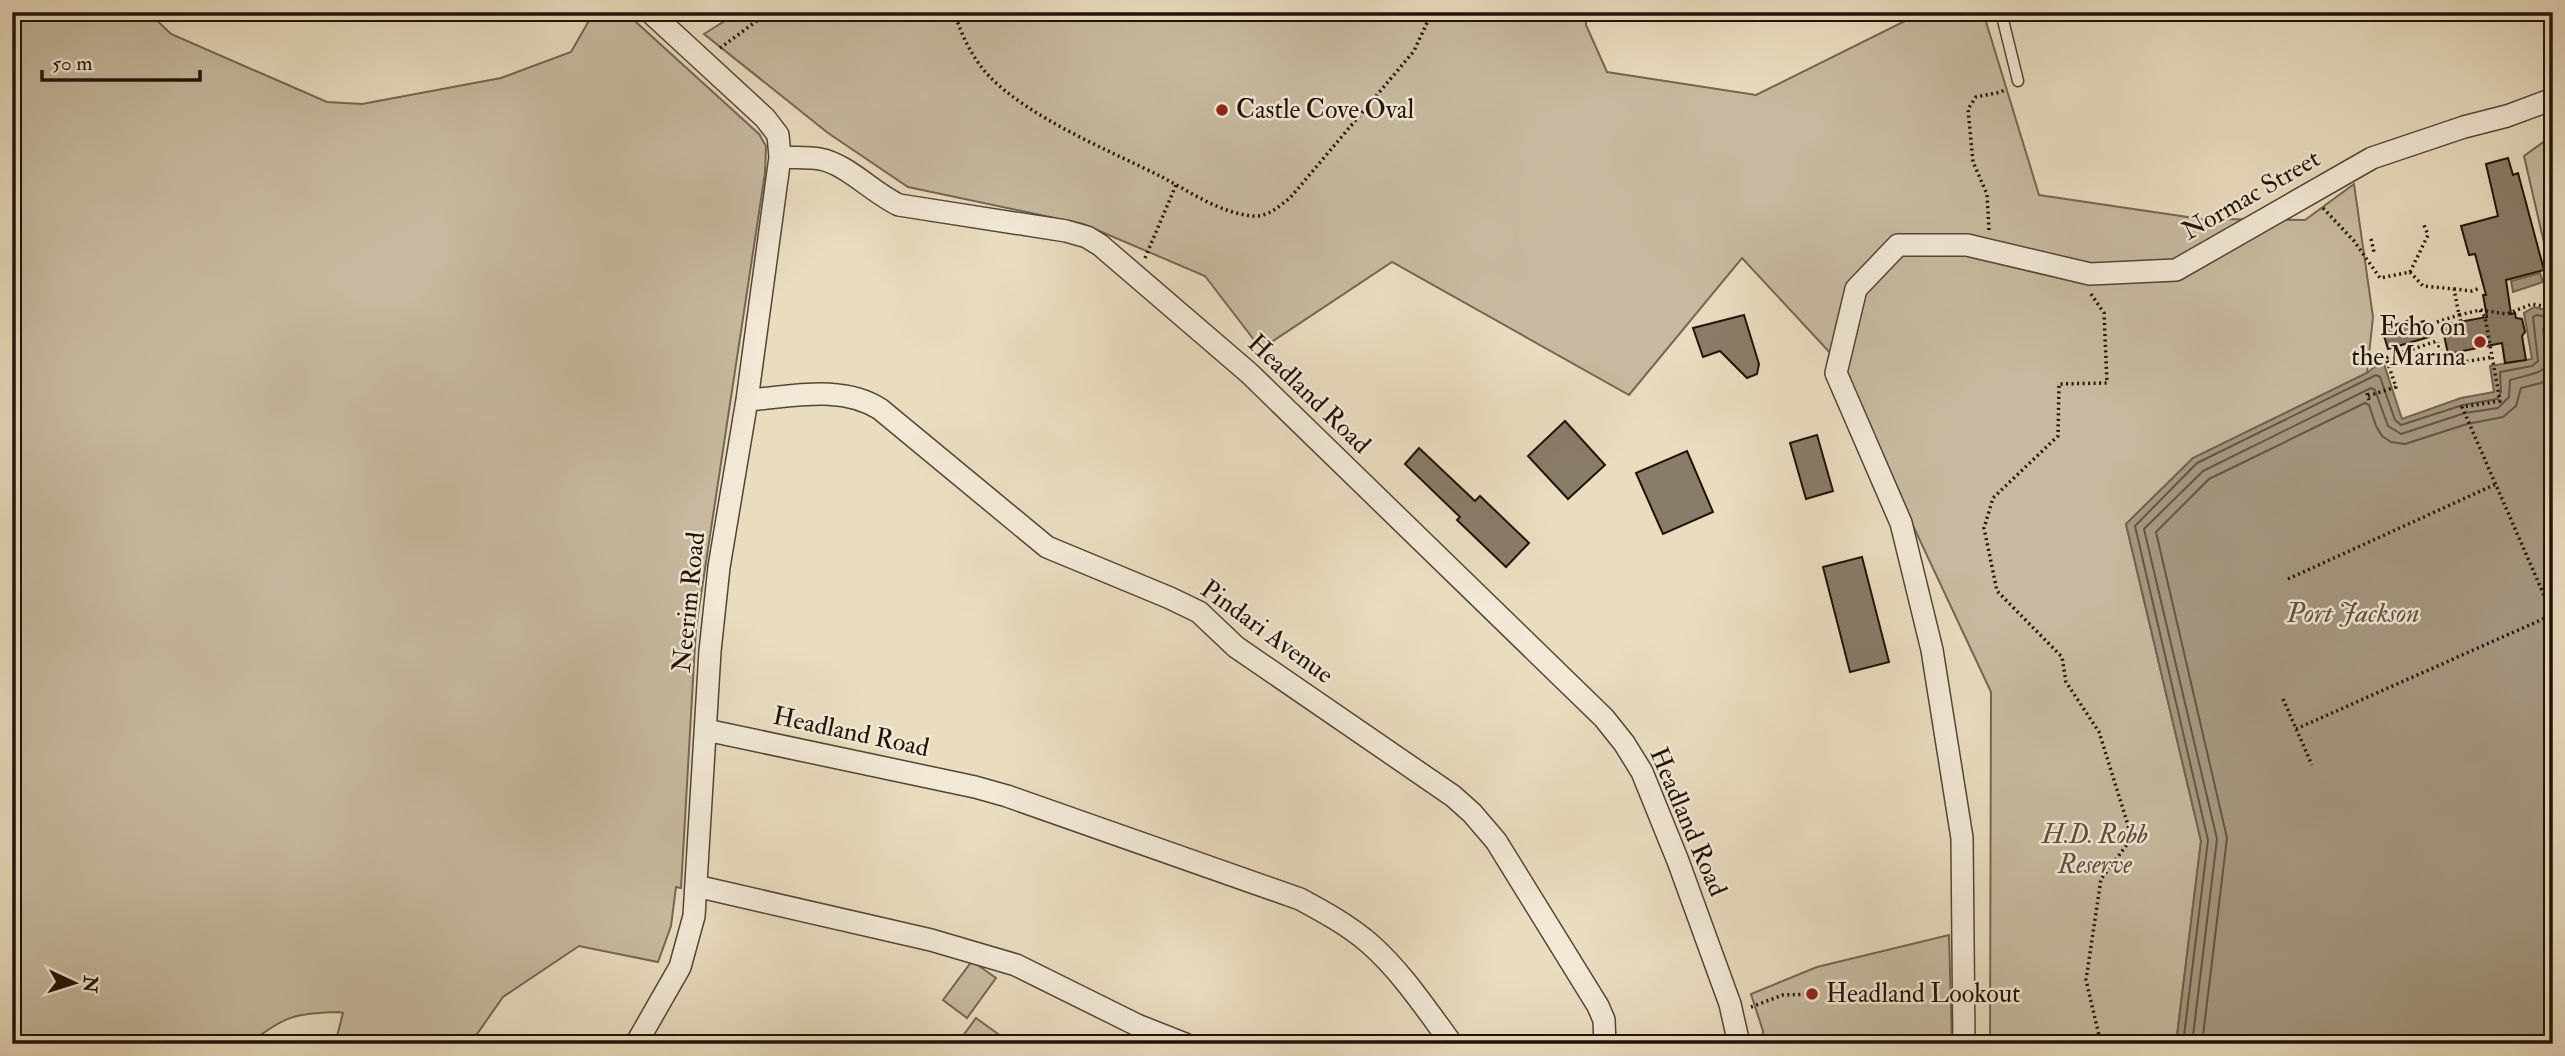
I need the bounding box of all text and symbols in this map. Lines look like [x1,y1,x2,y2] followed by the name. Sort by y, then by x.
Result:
[42,38,200,82] scale bar
[52,50,93,77] text: 50 m
[1236,94,1414,126] place label: Castle Cove Oval
[1214,102,1230,118] marker: Castle Cove Oval
[2176,143,2326,247] street label: Normac Street
[2351,311,2466,373] place label: Echo on the Marina
[1241,327,1377,461] street label: Headland Road
[2472,334,2488,350] marker: Echo on the Marina
[666,530,712,674] street label: Neerim Road
[1194,573,1340,691] street label: Pindari Avenue
[2286,596,2419,631] water label: Port Jackson
[770,700,932,764] street label: Headland Road
[1642,743,1734,901] street label: Headland Road
[2041,819,2148,881] park label: H.D. Robb Reserve
[38,948,108,1018] north arrow
[77,974,103,994] text: N
[1826,978,2021,1010] place label: Headland Lookout
[1804,986,1820,1002] marker: Headland Lookout

